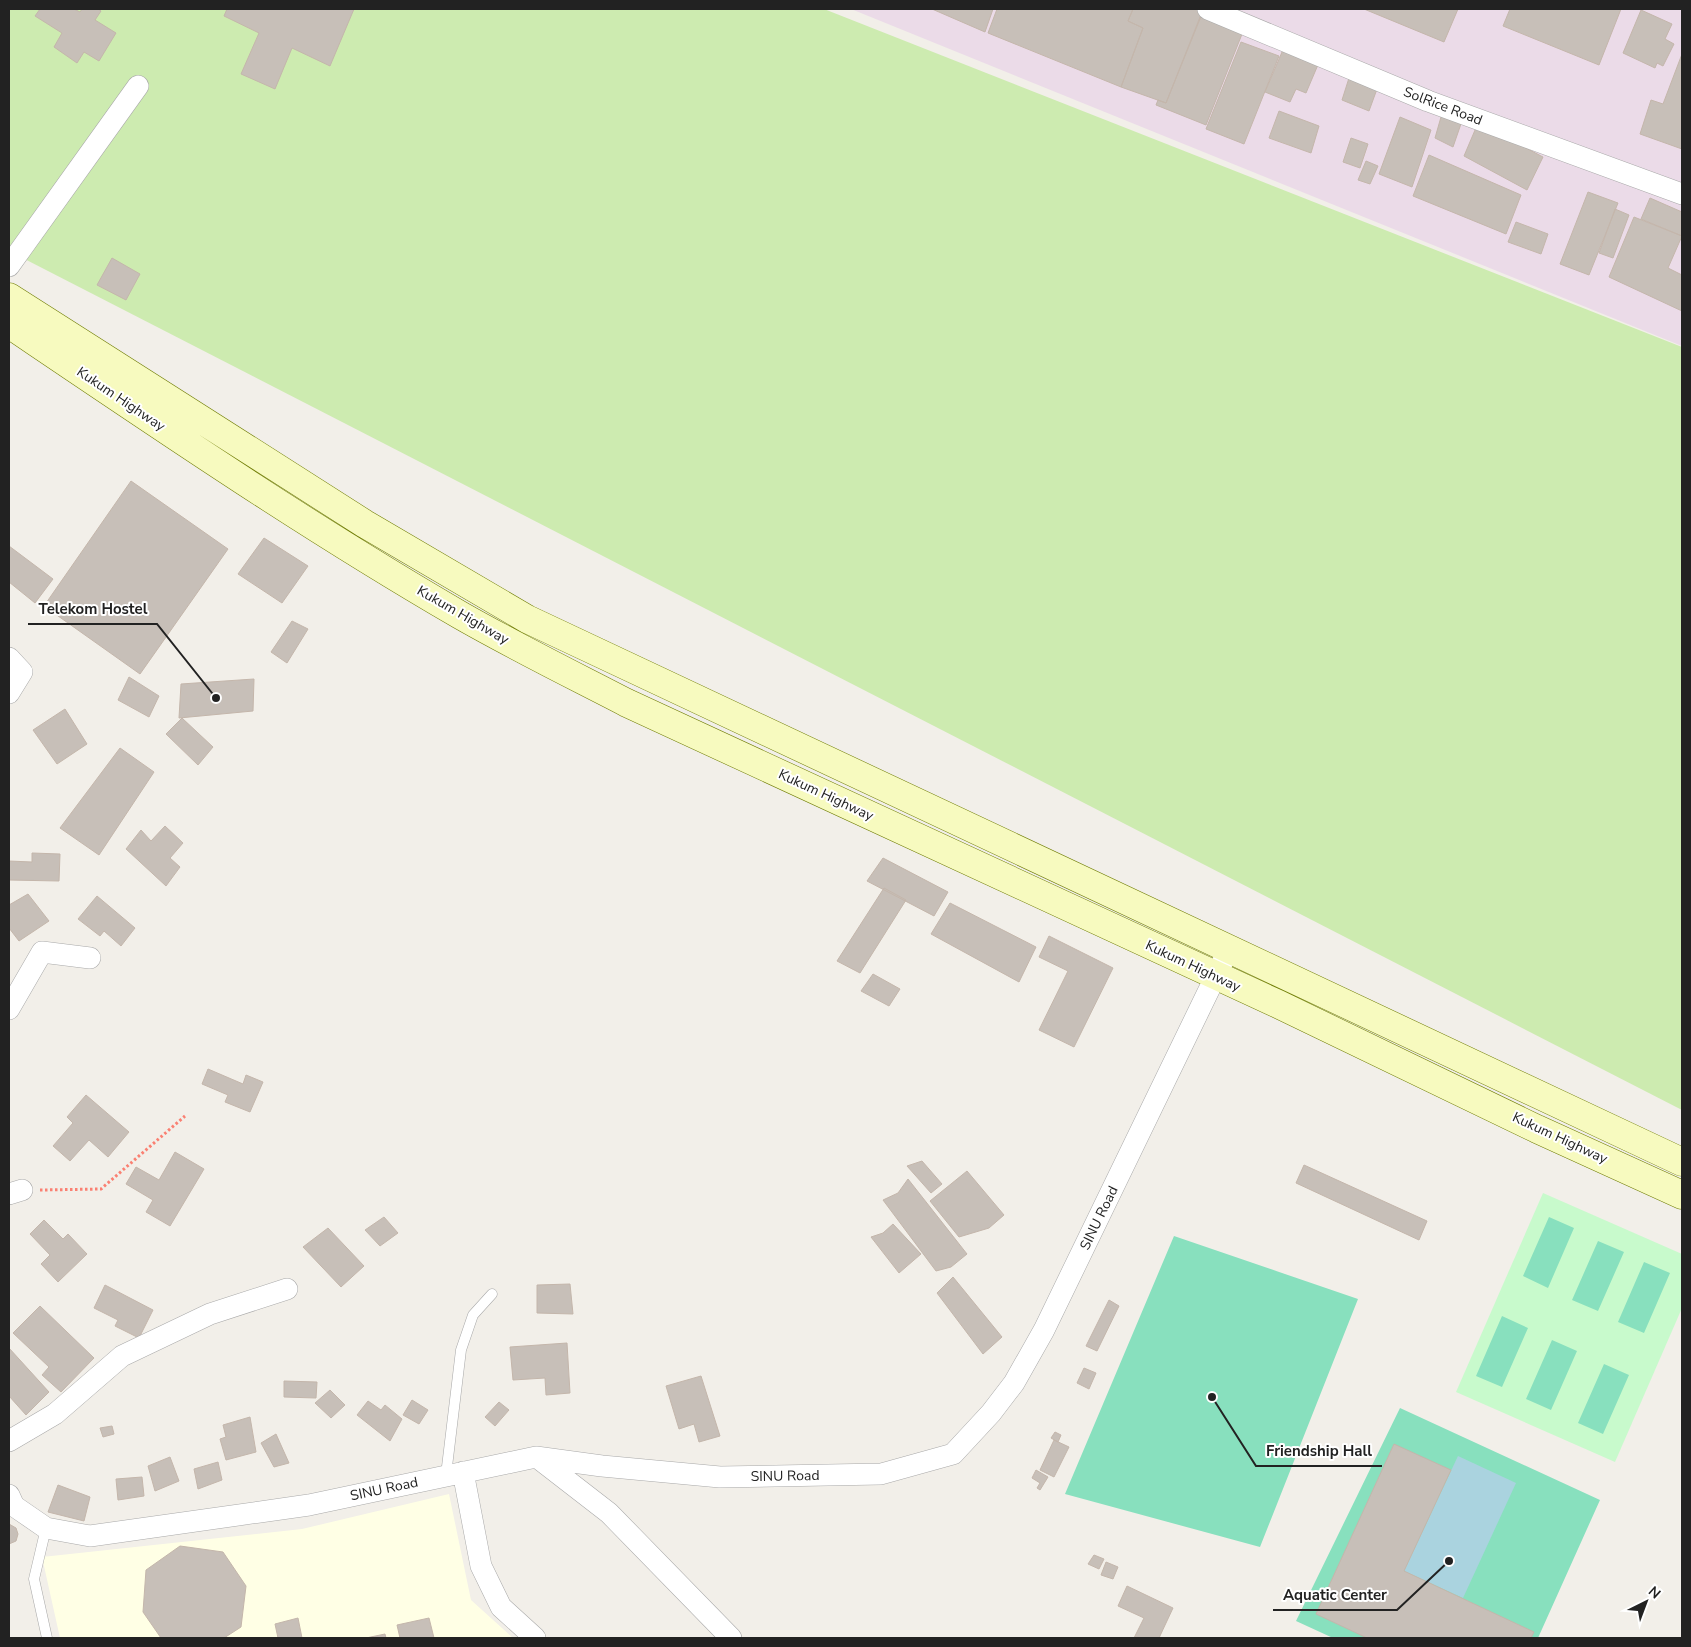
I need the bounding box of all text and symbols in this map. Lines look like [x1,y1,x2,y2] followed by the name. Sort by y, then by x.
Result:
[1401,82,1485,130] street label: SolRice Road
[73,362,170,436] street label: Kukum Highway
[414,581,513,649] street label: Kukum Highway
[28,594,157,624] callout: Telekom Hostel
[39,599,148,619] text: Telekom Hostel
[775,765,877,826] street label: Kukum Highway
[1142,936,1244,997] street label: Kukum Highway
[1509,1108,1611,1169] street label: Kukum Highway
[1075,1183,1123,1253] street label: SINU Road
[1256,1436,1382,1466] callout: Friendship Hall
[1266,1441,1372,1461] text: Friendship Hall
[750,1466,820,1486] street label: SINU Road
[348,1473,420,1505] street label: SINU Road
[1621,1577,1671,1627] north arrow
[1273,1580,1397,1610] callout: Aquatic Center
[1644,1582,1665,1603] text: N
[1283,1585,1387,1605] text: Aquatic Center

